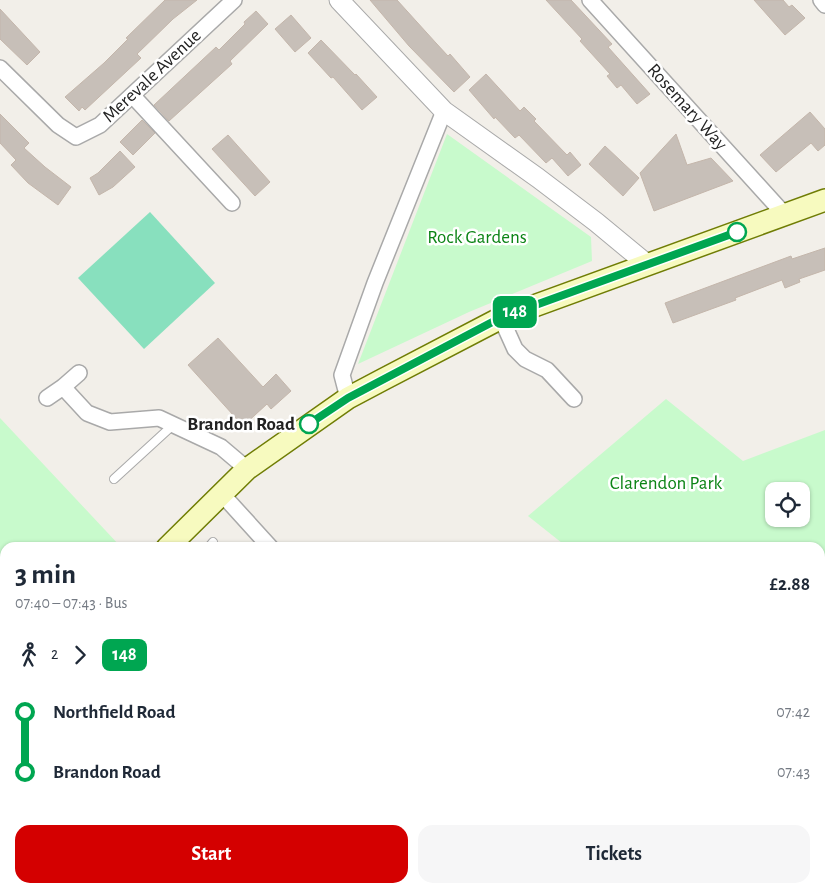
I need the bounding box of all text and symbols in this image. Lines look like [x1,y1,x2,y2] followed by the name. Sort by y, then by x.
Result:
[99,26,205,126] street label: Merevale Avenue
[643,60,731,154] street label: Rosemary Way
[727,222,747,242] unlabelled marker
[427,228,527,247] park label: Rock Gardens
[486,296,544,328] line badge: 148
[503,303,527,321] text: 148
[299,414,319,434] marker: Brandon Road
[187,415,295,434] place label: Brandon Road
[610,474,723,493] park label: Clarendon Park
[765,482,810,527] map controls
[765,482,810,527] button: locate
[15,561,76,589] text: 3 min
[769,575,810,594] text: £2.88
[15,595,128,611] text: 07:40 – 07:43 · Bus
[15,641,43,669] icon: walk
[66,641,94,669] icon: forward
[51,646,58,662] text: 2
[112,646,137,664] text: 148
[53,703,175,722] text: Northfield Road
[776,704,810,720] text: 07:42
[53,763,161,782] text: Brandon Road
[777,764,810,780] text: 07:43
[15,825,408,883] button: Start
[418,825,810,883] button: Tickets

